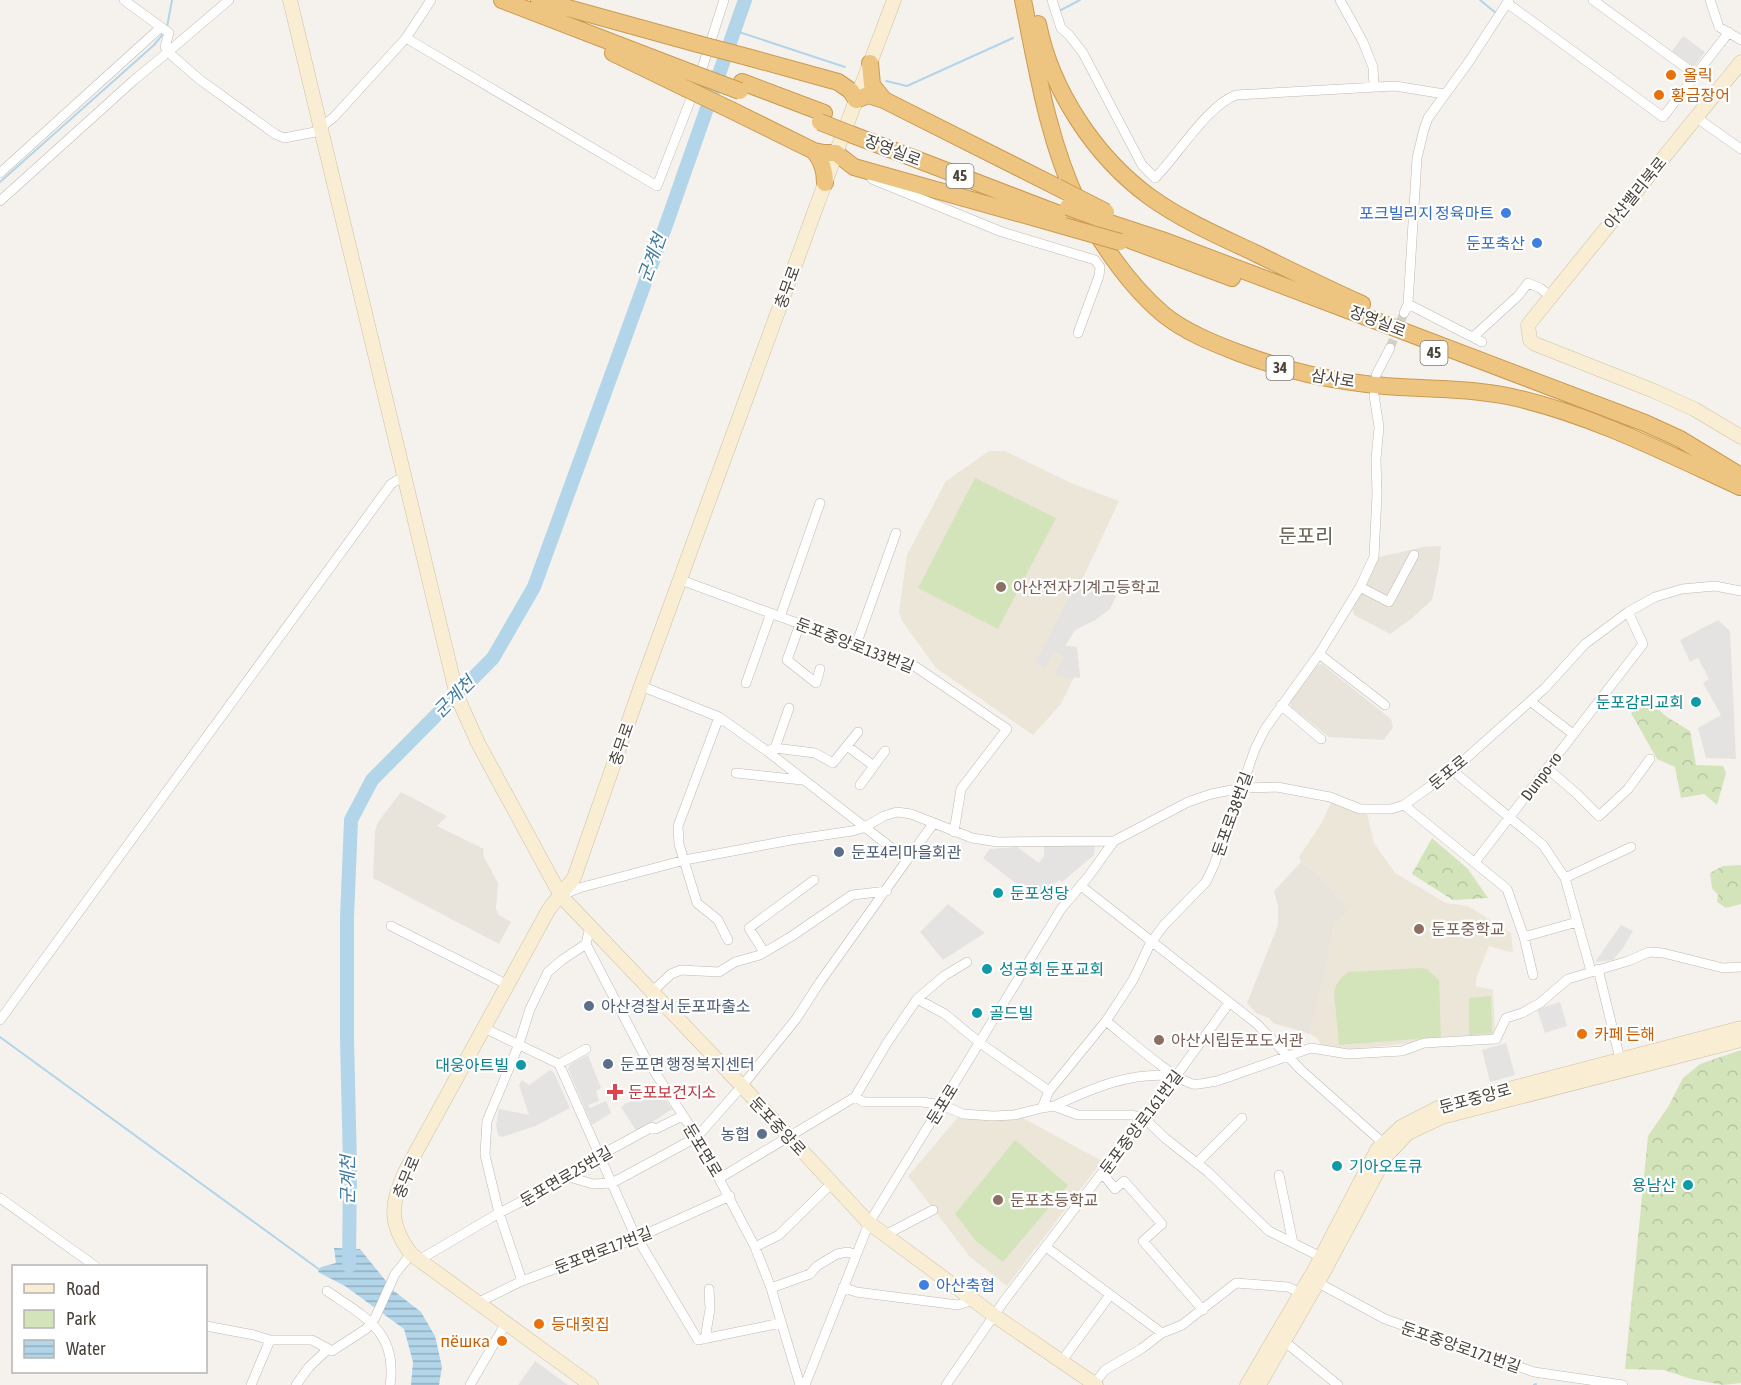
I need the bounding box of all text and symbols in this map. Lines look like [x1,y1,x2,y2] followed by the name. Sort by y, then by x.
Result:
[1683,66,1712,84] place label: 올릭
[1664,68,1678,82] marker: 올릭
[1671,86,1730,104] place label: 황금장어
[1652,88,1666,102] marker: 황금장어
[862,131,924,169] street label: 장영실로
[1600,153,1670,233] street label: 아산밸리북로
[946,164,974,188] road number: 45
[1359,204,1494,222] place label: 포크빌리지 정육마트
[1499,206,1513,220] marker: 포크빌리지 정육마트
[633,229,671,285] water label: 군계천
[1466,234,1525,252] place label: 둔포축산
[1530,236,1544,250] marker: 둔포축산
[771,263,803,311] street label: 충무로
[1347,302,1409,340] street label: 장영실로
[1420,341,1448,365] road number: 45
[1266,356,1294,380] road number: 34
[1310,366,1356,390] street label: 삼사로
[1278,524,1334,547] district label: 둔포리
[1013,578,1160,596] place label: 아산전자기계고등학교
[994,580,1008,594] marker: 아산전자기계고등학교
[793,614,917,676] street label: 둔포중앙로133번길
[429,670,480,722] water label: 군계천
[1596,693,1684,711] place label: 둔포감리교회
[1689,695,1703,709] marker: 둔포감리교회
[605,720,637,768] street label: 충무로
[1517,748,1566,804] street label: Dunpo-ro
[1425,751,1471,793] street label: 둔포로
[1208,769,1256,859] street label: 둔포로38번길
[851,843,962,861] place label: 둔포4리마을회관
[832,845,846,859] marker: 둔포4리마을회관
[1010,884,1069,902] place label: 둔포성당
[991,886,1005,900] marker: 둔포성당
[1431,920,1505,938] place label: 둔포중학교
[1412,922,1426,936] marker: 둔포중학교
[999,960,1104,978] place label: 성공회 둔포교회
[980,962,994,976] marker: 성공회 둔포교회
[601,997,750,1015] place label: 아산경찰서 둔포파출소
[582,999,596,1013] marker: 아산경찰서 둔포파출소
[989,1004,1033,1022] place label: 골드빌
[970,1006,984,1020] marker: 골드빌
[1594,1025,1655,1043] place label: 카페 든해
[1575,1027,1589,1041] marker: 카페 든해
[1171,1031,1304,1049] place label: 아산시립둔포도서관
[1152,1033,1166,1047] marker: 아산시립둔포도서관
[620,1055,755,1073] place label: 둔포면 행정복지센터
[435,1056,509,1074] place label: 대웅아트빌
[601,1057,615,1071] marker: 둔포면 행정복지센터
[514,1058,528,1072] marker: 대웅아트빌
[1096,1066,1186,1178] street label: 둔포중앙로161번길
[923,1080,961,1127] street label: 둔포로
[1437,1080,1513,1116] street label: 둔포중앙로
[606,1083,624,1101] marker: 둔포보건지소
[628,1083,716,1101] place label: 둔포보건지소
[746,1093,810,1159] street label: 둔포중앙로
[680,1120,726,1180] street label: 둔포면로
[721,1125,750,1143] place label: 농협
[755,1127,769,1141] marker: 농협
[517,1142,615,1210] street label: 둔포면로25번길
[337,1153,358,1205] water label: 군계천
[389,1153,423,1201] street label: 충무로
[1349,1157,1423,1175] place label: 기아오토큐
[1330,1159,1344,1173] marker: 기아오토큐
[1632,1176,1676,1194] place label: 용남산
[1681,1178,1695,1192] marker: 용남산
[1010,1191,1098,1209] place label: 둔포초등학교
[991,1193,1005,1207] marker: 둔포초등학교
[552,1223,654,1277] street label: 둔포면로17번길
[12,1265,207,1373] legend
[936,1276,995,1294] place label: 아산축협
[66,1278,100,1299] text: Road
[917,1278,931,1292] marker: 아산축협
[66,1308,96,1329] text: Park
[551,1315,610,1333] place label: 등대횟집
[532,1317,546,1331] marker: 등대횟집
[1399,1318,1523,1376] street label: 둔포중앙로171번길
[440,1332,490,1350] place label: пёшка
[495,1334,509,1348] marker: пёшка
[66,1338,106,1359] text: Water

